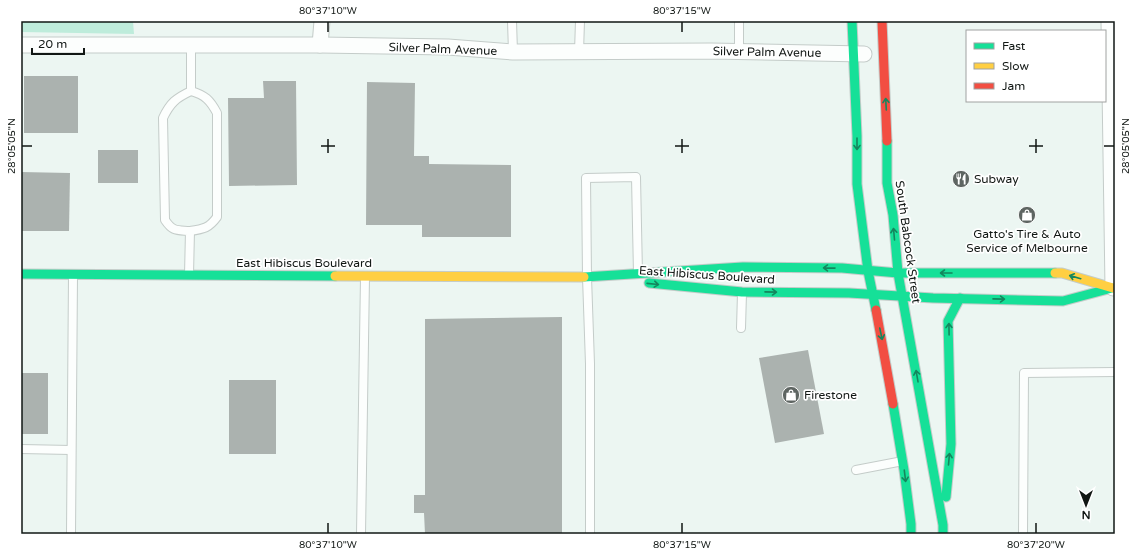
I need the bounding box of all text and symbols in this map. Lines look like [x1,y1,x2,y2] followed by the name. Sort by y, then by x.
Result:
[299,5,357,17] text: 80°37'10"W
[653,5,711,17] text: 80°37'15"W
[32,30,84,56] scale bar
[966,30,1106,102] legend
[38,37,67,51] text: 20 m
[1002,39,1026,53] text: Fast
[388,40,498,58] street label: Silver Palm Avenue
[713,44,822,60] street label: Silver Palm Avenue
[1002,59,1029,73] text: Slow
[1002,79,1025,93] text: Jam
[882,98,889,111] one-way arrow
[6,118,18,174] text: 28°05'05"N
[1120,118,1132,174] text: 28°05'05"N
[853,137,861,150] one-way arrow
[951,169,971,189] restaurant icon: Subway
[974,172,1019,186] place label: Subway
[892,180,924,305] street label: South Babcock Street
[1017,205,1037,225] shop icon: Gatto's Tire & Auto Service of Melbourne
[966,227,1088,255] place label: Gatto's Tire & Auto Service of Melbourne
[891,228,898,241] one-way arrow
[236,256,372,270] street label: East Hibiscus Boulevard
[639,263,775,287] street label: East Hibiscus Boulevard
[823,264,836,272] one-way arrow
[940,269,953,276] one-way arrow
[1069,273,1082,280] one-way arrow
[646,280,659,287] one-way arrow
[764,289,777,296] one-way arrow
[992,295,1005,303] one-way arrow
[945,323,952,336] one-way arrow
[878,327,886,340] one-way arrow
[913,370,921,383] one-way arrow
[781,385,801,405] shop icon: Firestone
[804,388,857,402] place label: Firestone
[946,453,953,466] one-way arrow
[901,469,909,482] one-way arrow
[1066,485,1106,525] north arrow
[1082,508,1090,521] text: N
[299,539,357,551] text: 80°37'10"W
[653,539,711,551] text: 80°37'15"W
[1007,539,1065,551] text: 80°37'20"W

